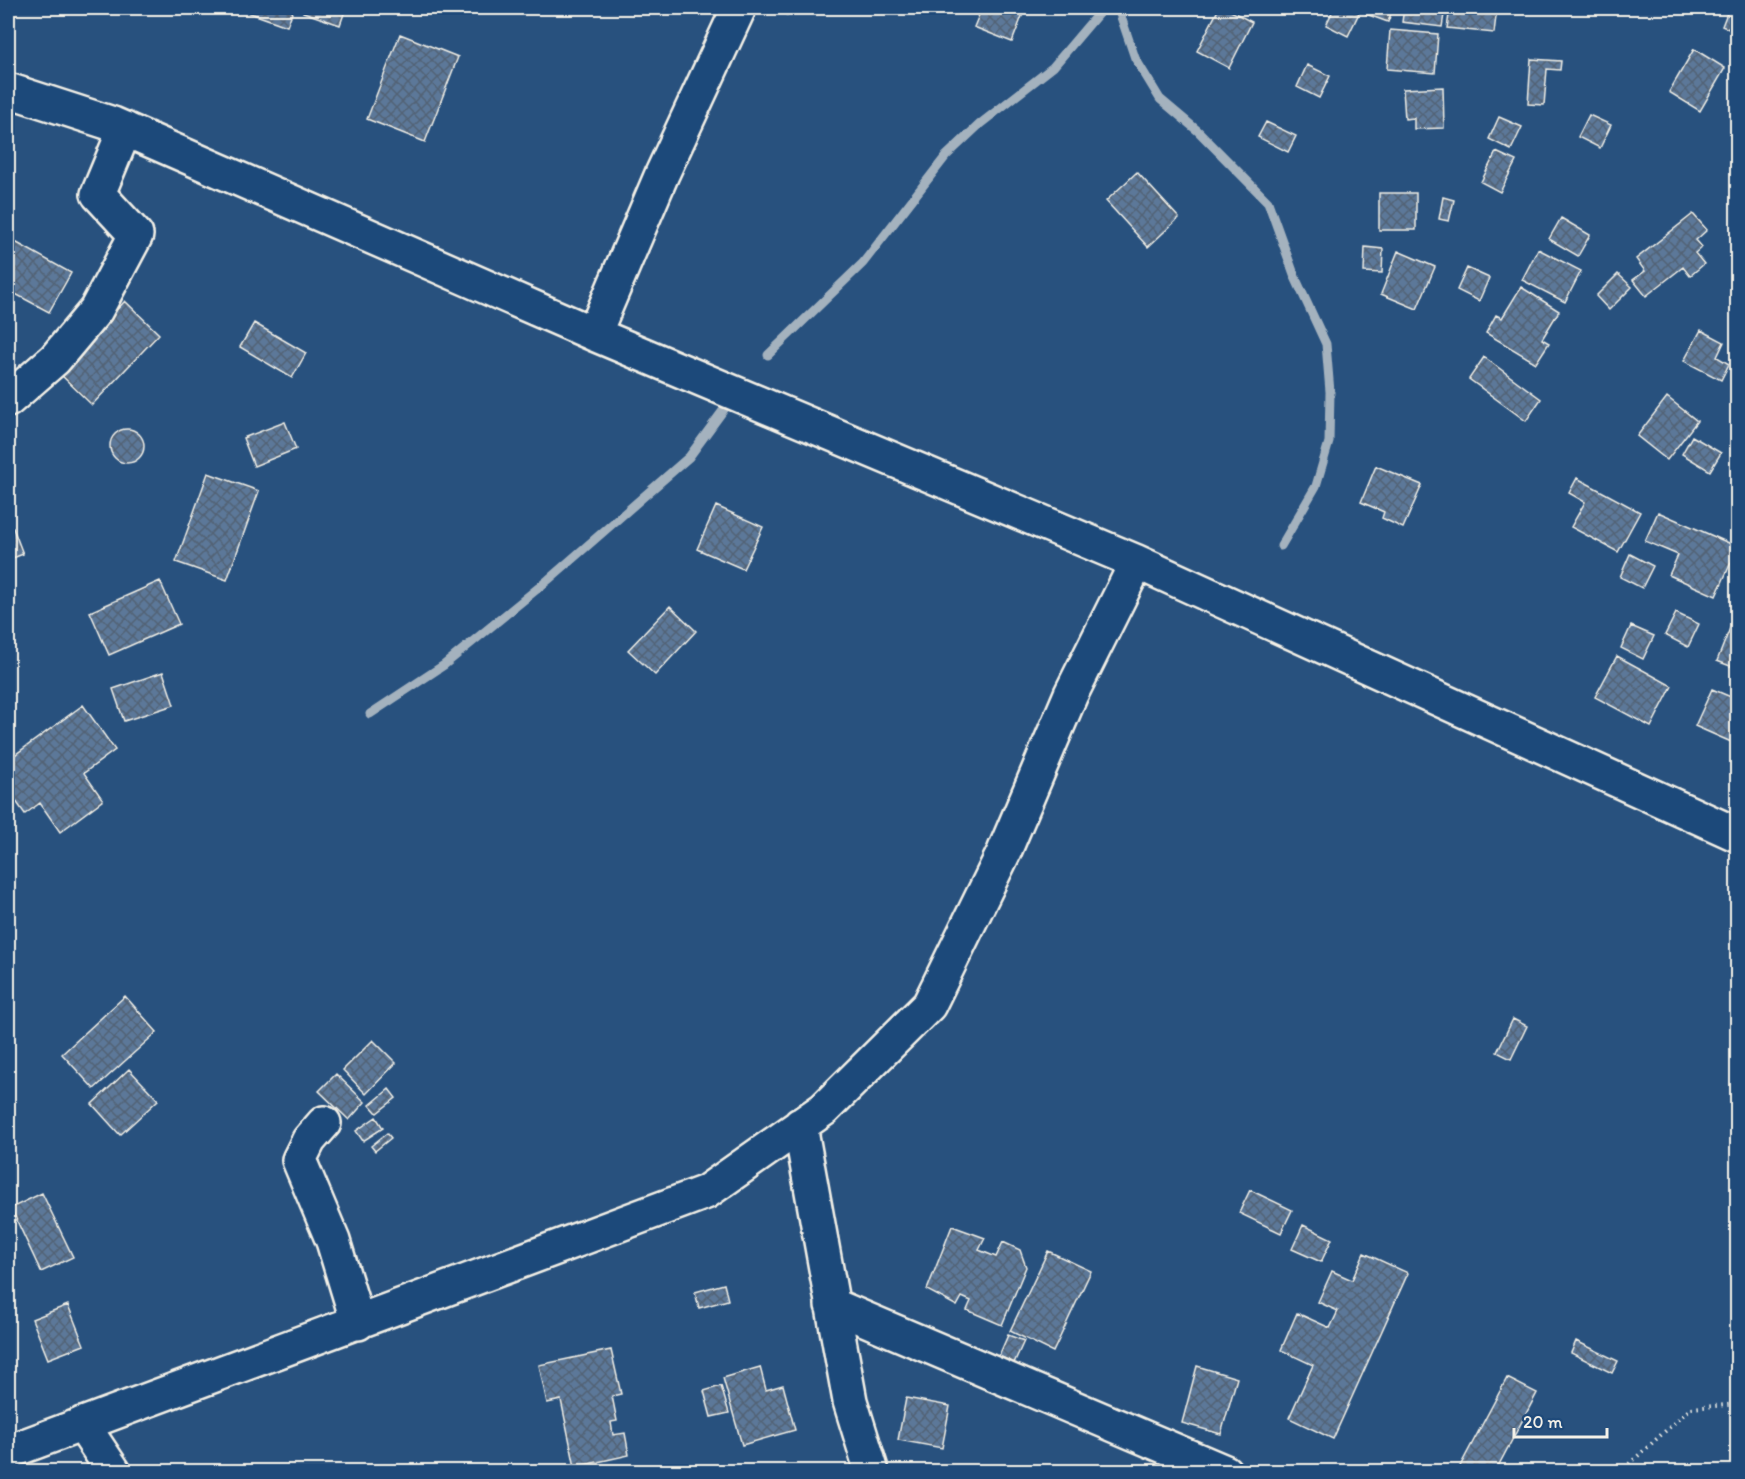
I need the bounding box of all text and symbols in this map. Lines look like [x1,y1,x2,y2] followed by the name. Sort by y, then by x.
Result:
[1514,1401,1607,1439] scale bar
[1523,1411,1563,1433] text: 20 m

